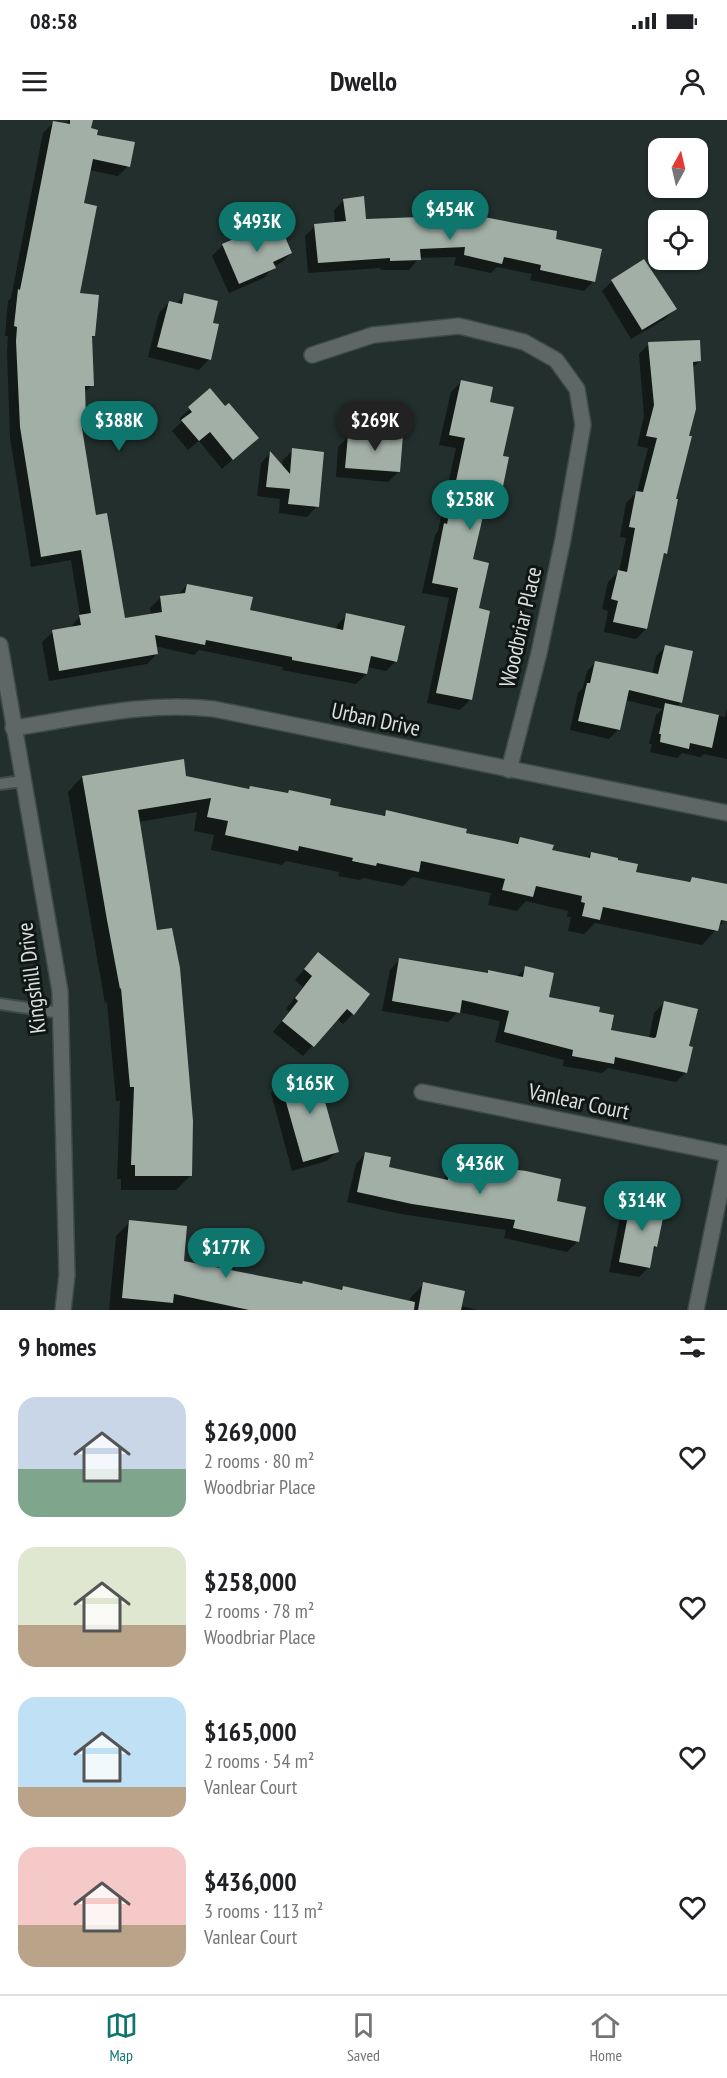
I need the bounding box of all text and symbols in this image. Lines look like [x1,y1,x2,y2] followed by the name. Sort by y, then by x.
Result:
[30,7,78,35] text: 08:58
[330,64,397,98] text: Dwello
[18,65,51,98] icon: menu
[676,65,709,98] icon: person
[648,138,708,198] north arrow
[648,138,708,270] map controls
[408,190,492,241] pin: $454K
[426,196,474,222] text: $454K
[215,202,299,253] pin: $493K
[233,208,281,234] text: $493K
[648,210,708,270] button: locate
[77,401,161,452] pin: $388K
[333,401,417,452] pin: $269K
[95,407,143,433] text: $388K
[351,407,399,433] text: $269K
[428,480,512,531] pin: $258K
[446,486,494,512] text: $258K
[493,564,547,690] street label: Woodbriar Place
[329,696,423,742] street label: Urban Drive
[10,921,52,1035] street label: Kingshill Drive
[268,1064,352,1115] pin: $165K
[286,1070,334,1096] text: $165K
[525,1076,632,1125] street label: Vanlear Court
[438,1144,522,1195] pin: $436K
[456,1150,504,1176] text: $436K
[600,1181,684,1232] pin: $314K
[618,1187,666,1213] text: $314K
[184,1228,268,1279] pin: $177K
[202,1234,250,1260] text: $177K
[18,1330,96,1363] text: 9 homes
[676,1330,709,1363] icon: filters
[204,1415,297,1448] text: $269,000
[66,1421,138,1493] icon: home
[676,1441,709,1474] icon: heart
[204,1448,314,1474] text: 2 rooms · 80 m²
[204,1474,316,1500] text: Woodbriar Place
[204,1565,297,1598] text: $258,000
[66,1571,138,1643] icon: home
[676,1591,709,1624] icon: heart
[204,1598,314,1624] text: 2 rooms · 78 m²
[204,1624,316,1650] text: Woodbriar Place
[204,1715,297,1748] text: $165,000
[66,1721,138,1793] icon: home
[676,1741,709,1774] icon: heart
[204,1748,314,1774] text: 2 rooms · 54 m²
[204,1774,297,1800] text: Vanlear Court
[204,1865,297,1898] text: $436,000
[66,1871,138,1943] icon: home
[676,1891,709,1924] icon: heart
[204,1898,323,1924] text: 3 rooms · 113 m²
[204,1924,297,1950] text: Vanlear Court
[105,2009,138,2065] tab: Map
[347,2009,380,2065] tab: Saved
[589,2009,622,2065] tab: Home

